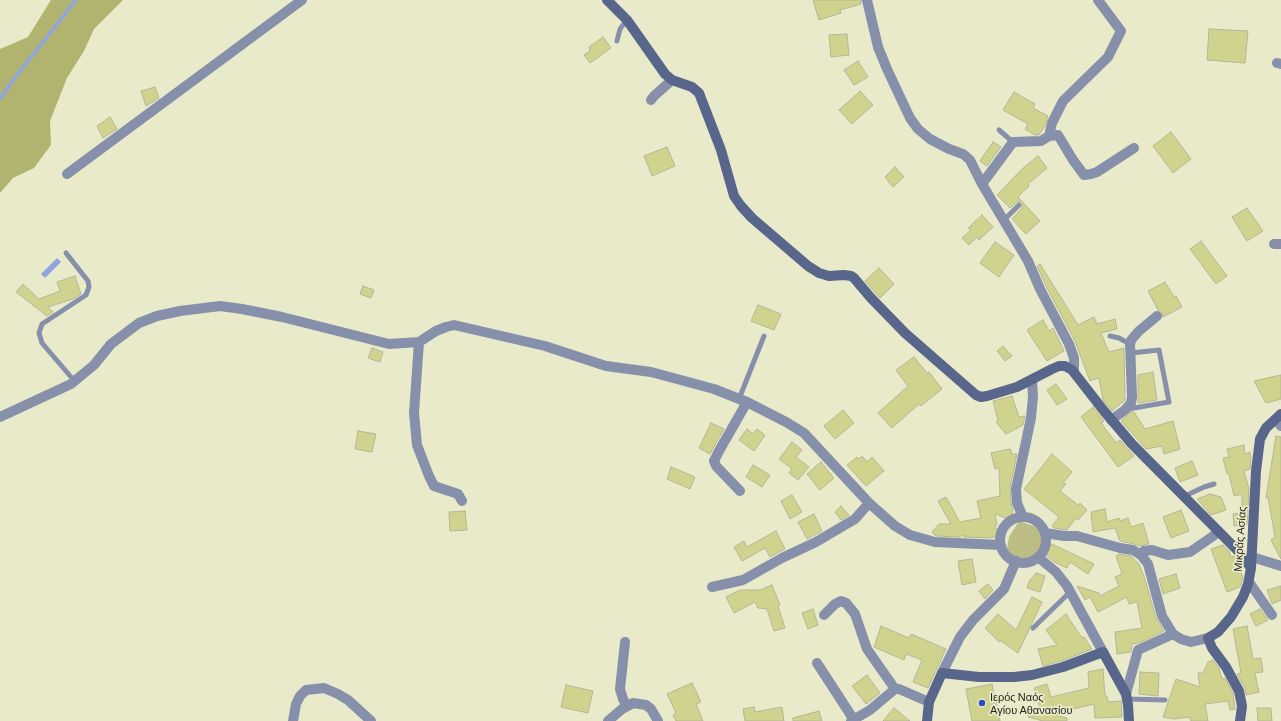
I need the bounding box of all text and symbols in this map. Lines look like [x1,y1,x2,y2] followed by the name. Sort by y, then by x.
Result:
[1231,506,1249,572] street label: Μικράς Ασίας
[990,690,1072,716] place label: Ιερός Ναός Αγίου Αθανασίου
[977,698,987,708] marker: Ιερός Ναός Αγίου Αθανασίου

